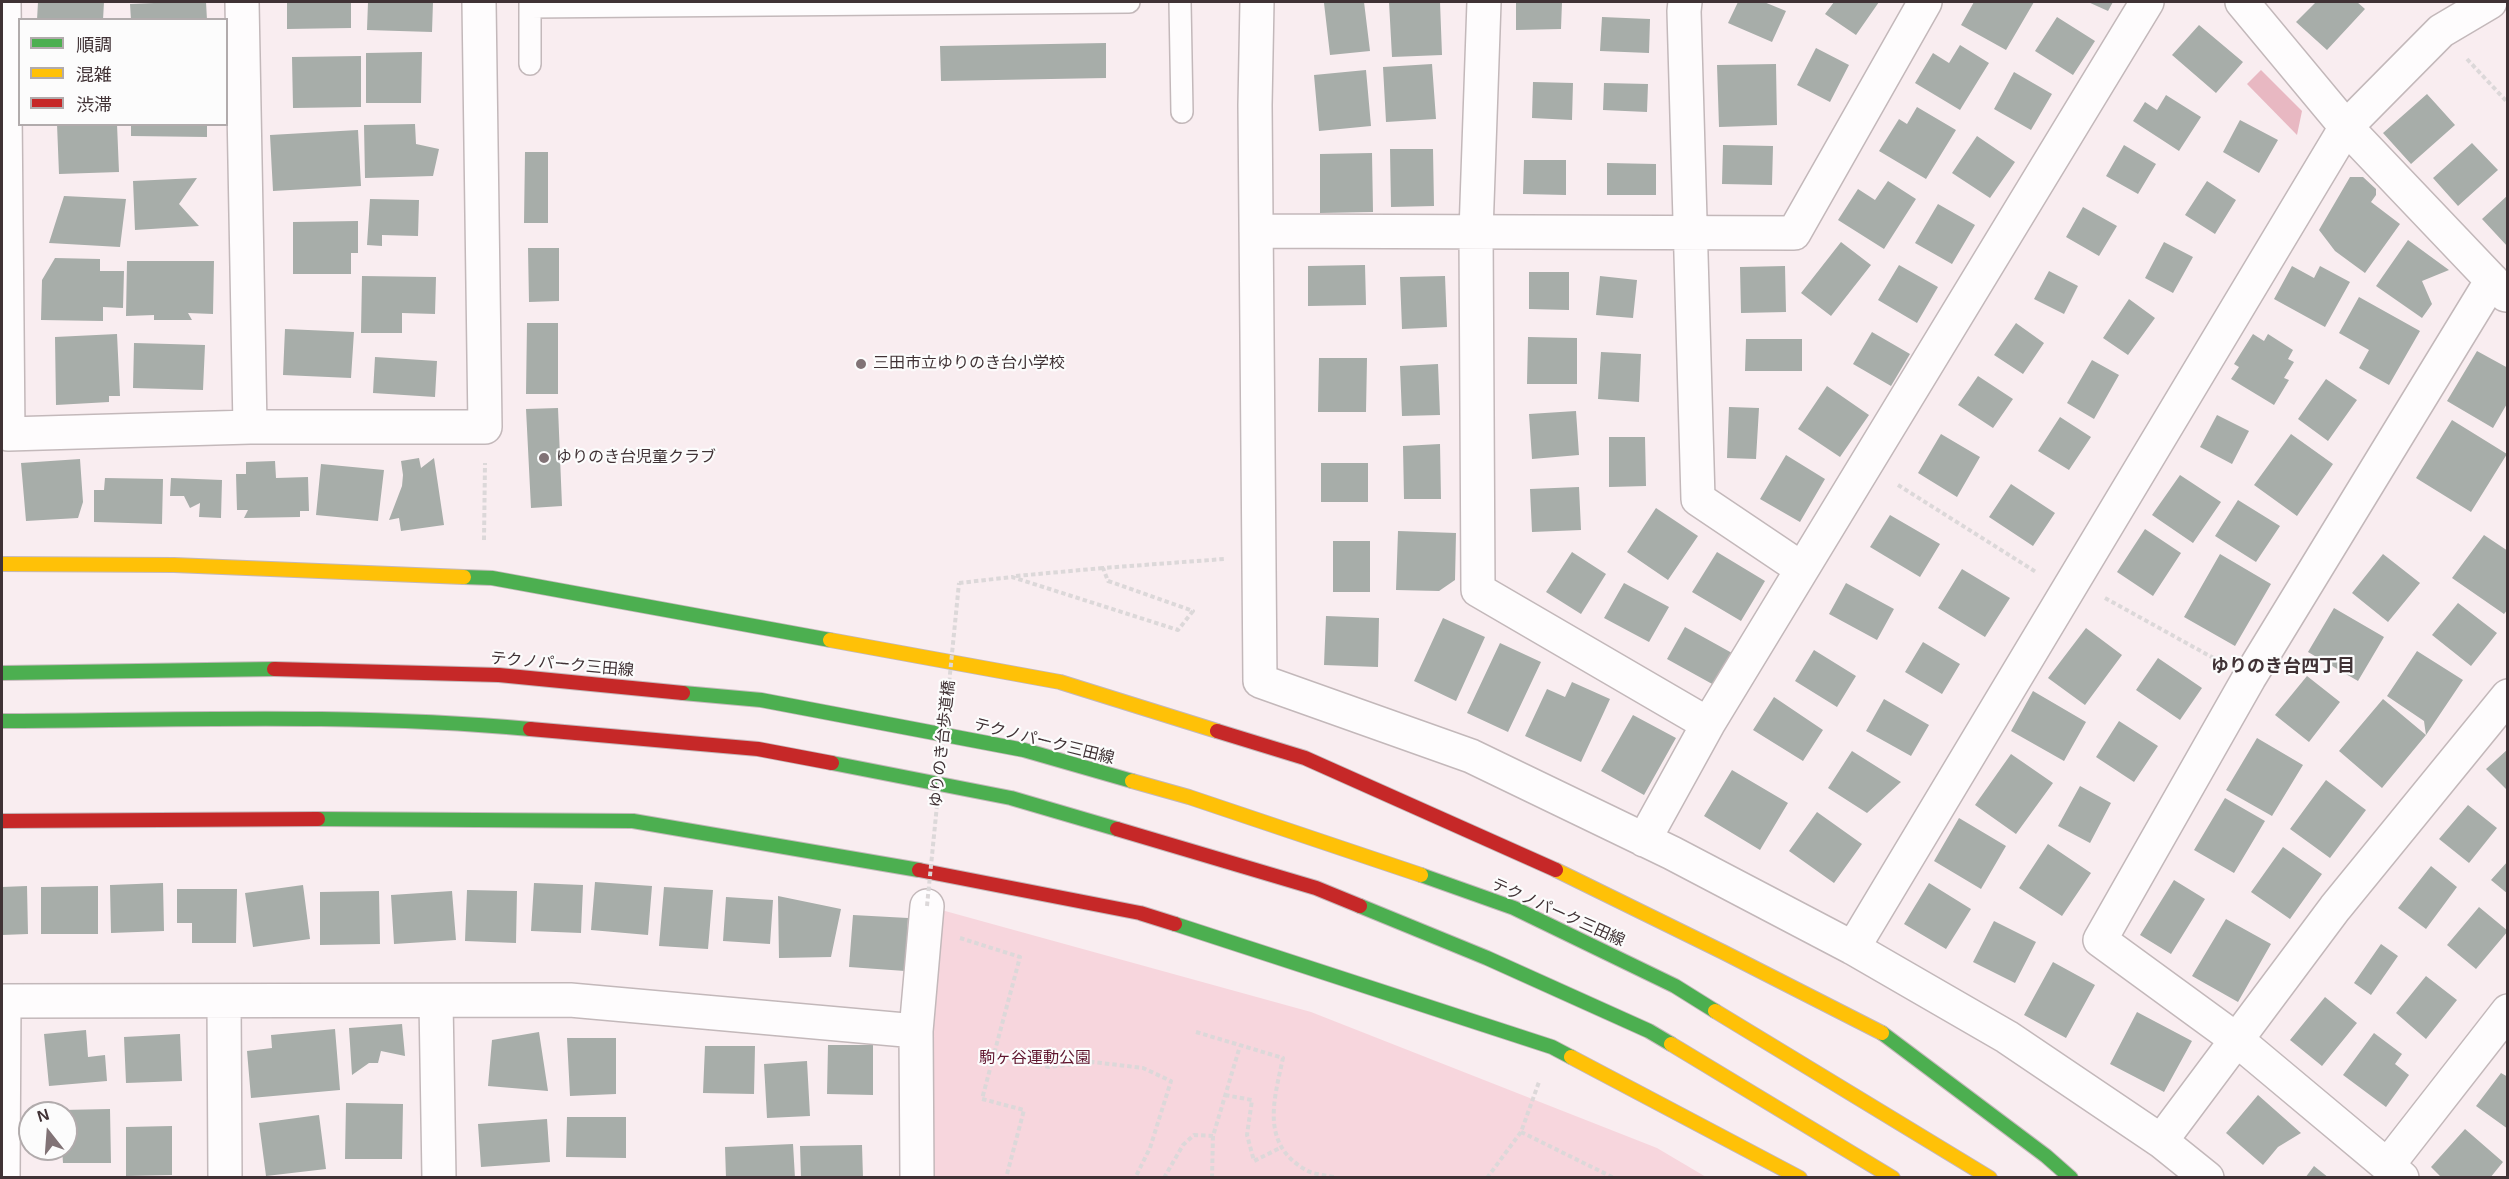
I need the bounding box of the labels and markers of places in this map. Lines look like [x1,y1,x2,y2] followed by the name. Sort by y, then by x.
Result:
[873,354,1065,374] place label: 三田市立ゆりのき台小学校
[854,357,868,371] marker: 三田市立ゆりのき台小学校
[556,448,716,468] place label: ゆりのき台児童クラブ
[537,451,551,465] marker: ゆりのき台児童クラブ

